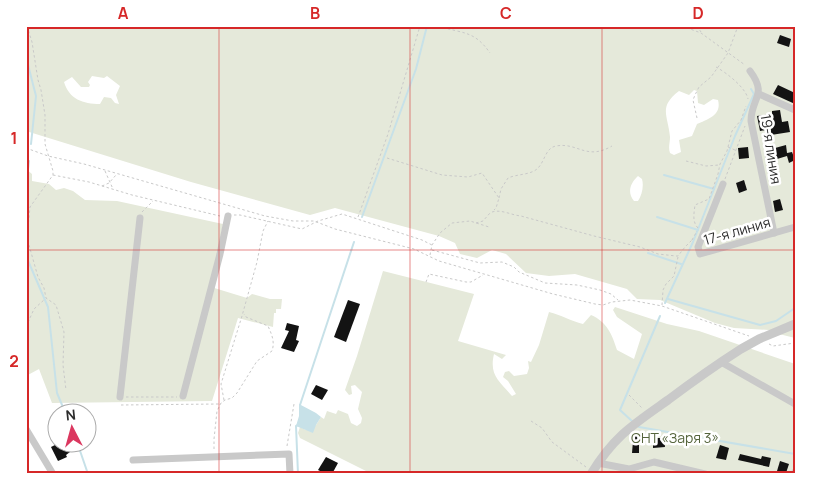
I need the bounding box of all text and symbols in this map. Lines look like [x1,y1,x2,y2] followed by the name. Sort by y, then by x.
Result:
[118,2,129,24] text: A
[310,2,320,24] text: B
[500,2,512,24] text: C
[692,2,704,24] text: D
[757,113,786,185] street label: 19-я линия
[10,127,18,149] text: 1
[701,212,773,249] street label: 17-я линия
[9,350,19,372] text: 2
[48,402,98,452] north arrow
[65,405,77,425] text: N
[631,428,719,447] park label: СНТ «Заря 3»

